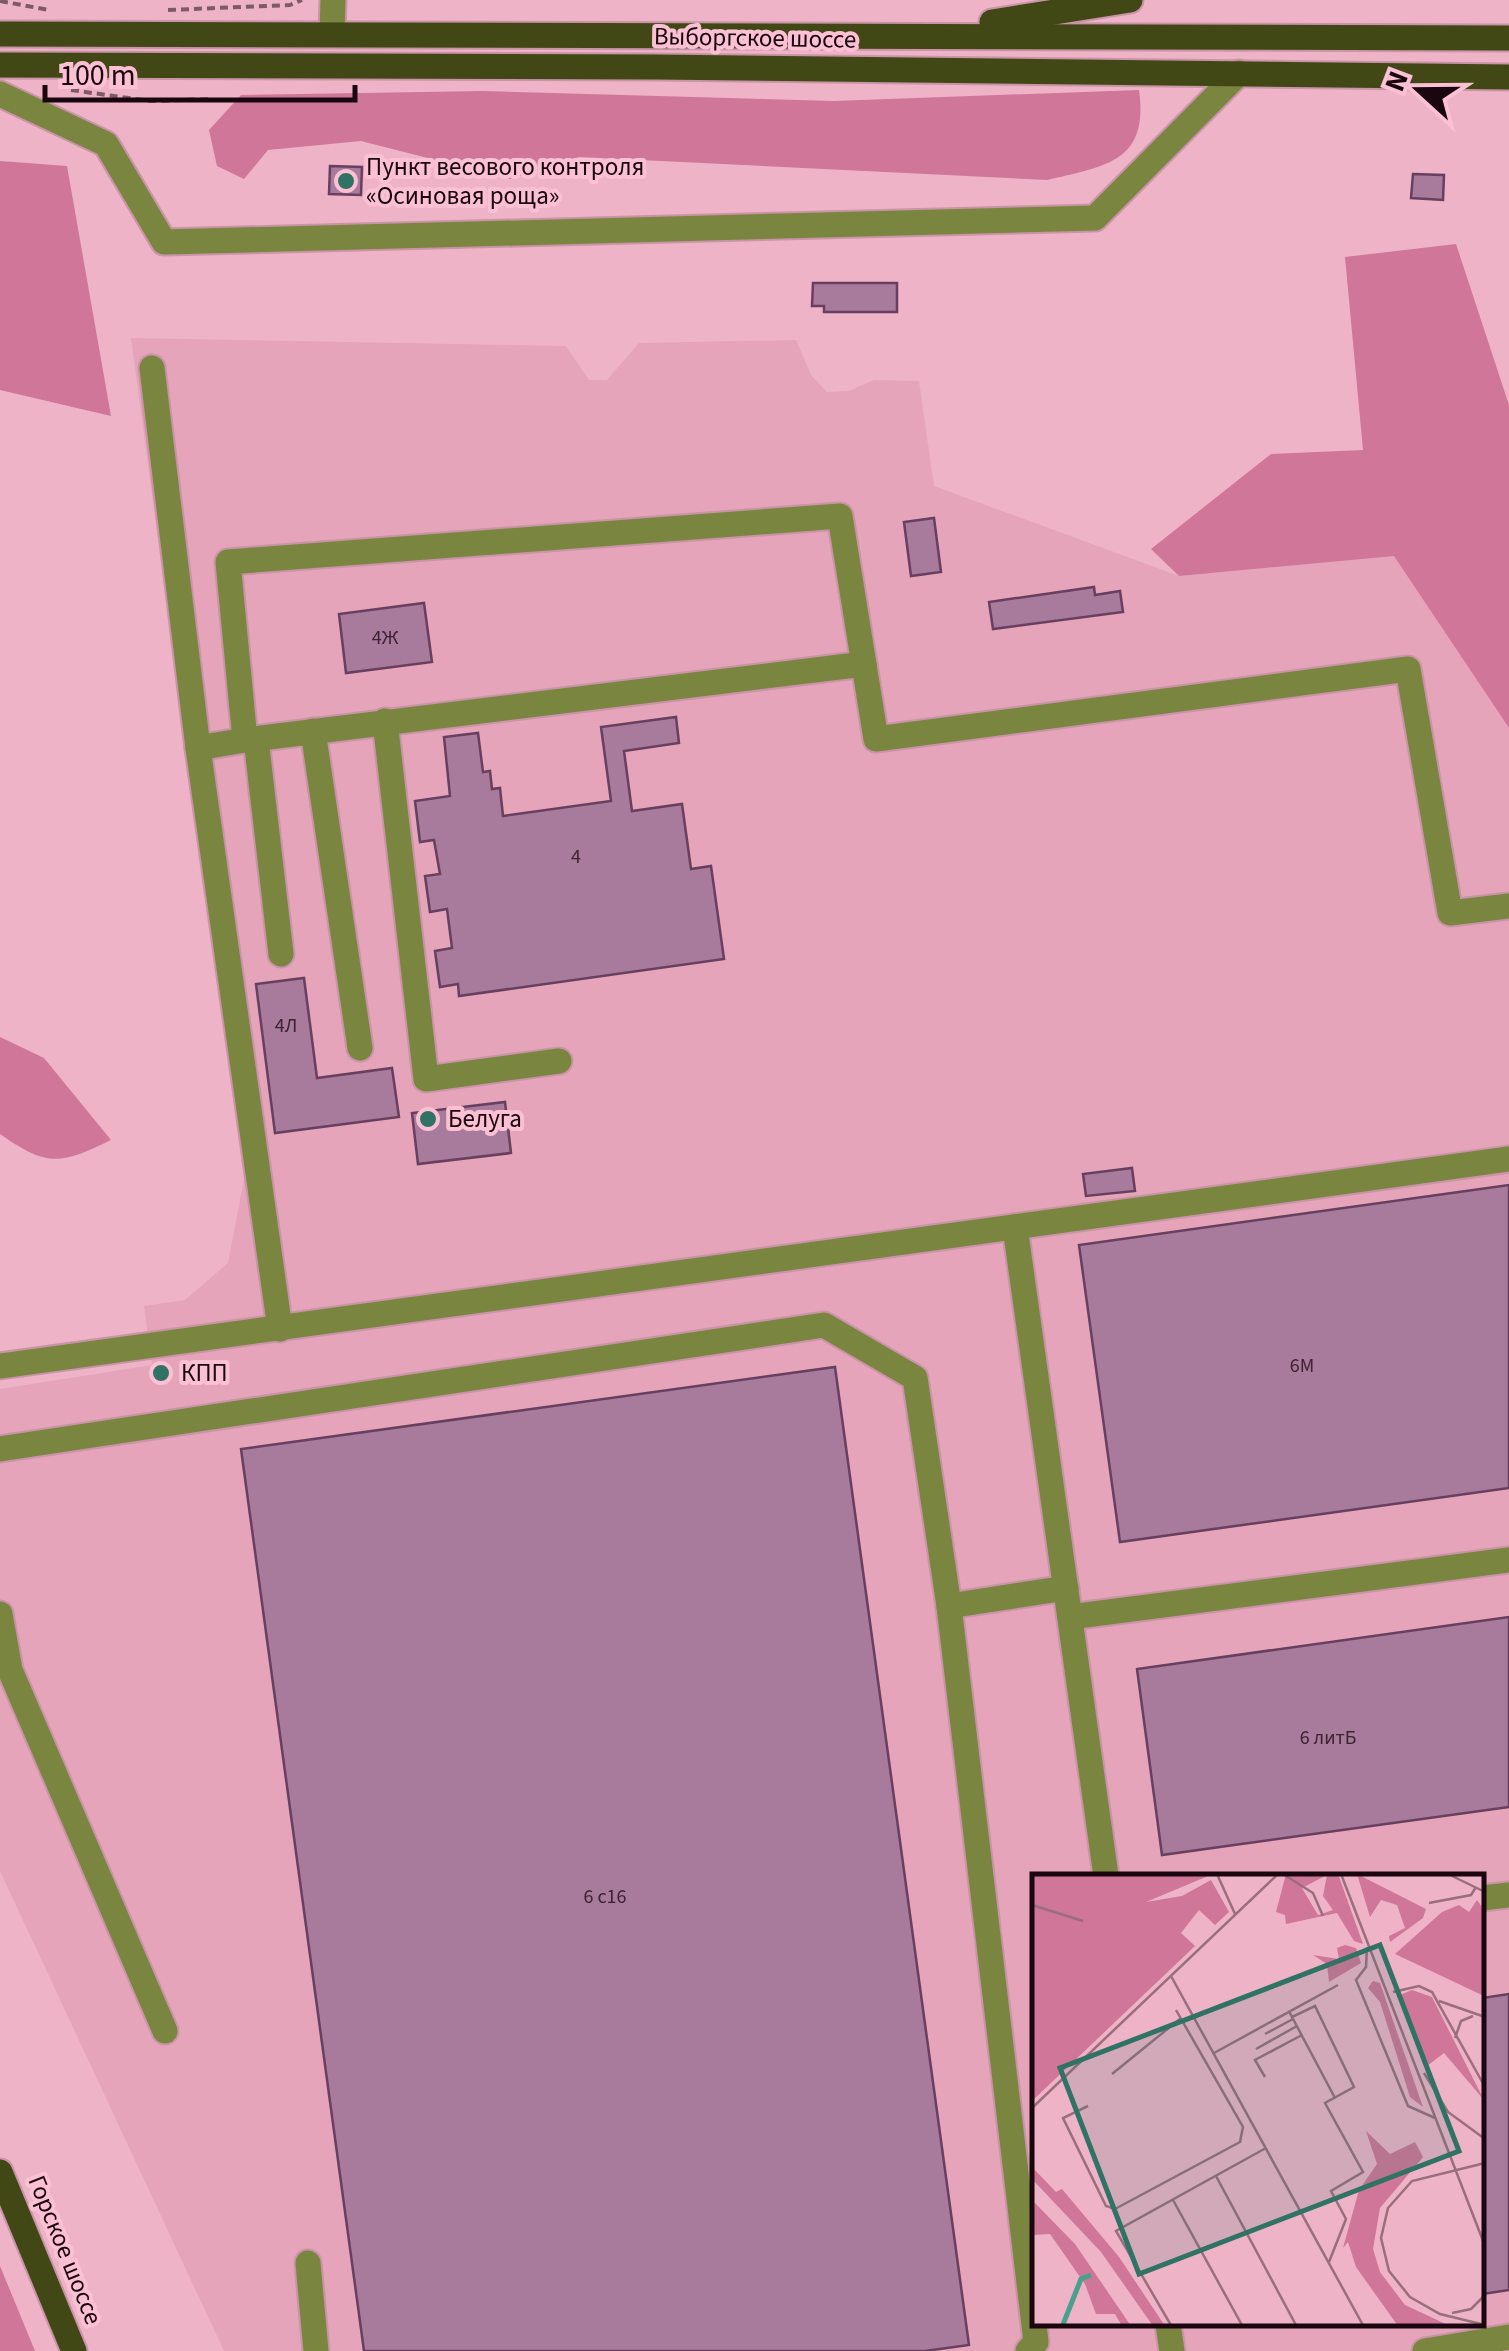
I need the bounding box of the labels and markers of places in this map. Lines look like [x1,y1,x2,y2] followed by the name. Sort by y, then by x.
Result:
[366,149,644,214] place label: Пункт весового контроля «Осиновая роща»
[335,170,357,192] marker: Пункт весового контроля «Осиновая роща»
[448,1101,522,1137] place label: Белуга
[417,1108,439,1130] marker: Белуга
[181,1355,228,1391] place label: КПП
[150,1362,172,1384] marker: КПП

